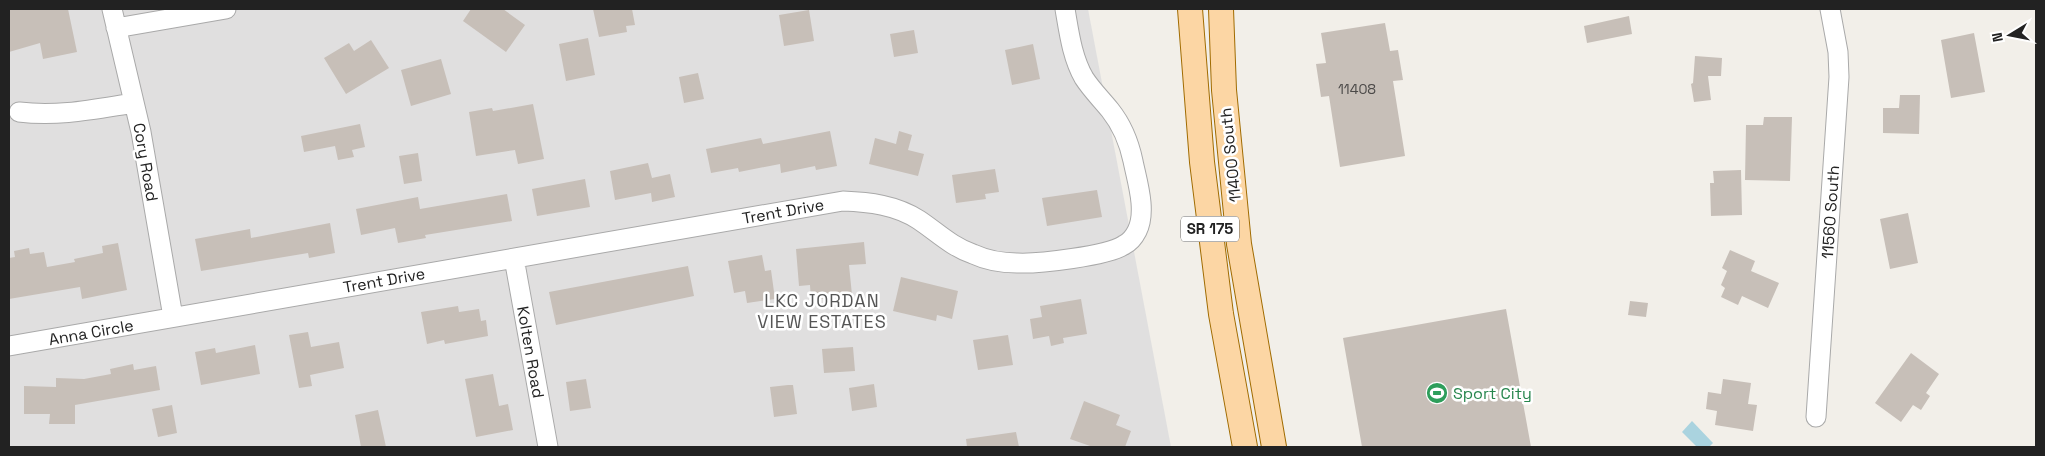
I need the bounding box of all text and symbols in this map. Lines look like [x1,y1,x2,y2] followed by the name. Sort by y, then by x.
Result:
[1985,10,2035,60] north arrow
[1988,31,2007,43] text: N
[1338,80,1376,98] house number: 11408
[1215,107,1246,203] street label: 11400 South
[128,121,163,203] street label: Cory Road
[1817,165,1844,260] street label: 11560 South
[740,194,826,229] street label: Trent Drive
[1181,216,1239,242] road number: SR 175
[341,263,427,298] street label: Trent Drive
[757,289,887,333] district label: LKC JORDAN VIEW ESTATES
[512,304,549,400] street label: Kolten Road
[47,315,135,350] street label: Anna Circle
[1425,381,1449,405] sports icon: Sport City
[1453,383,1532,404] place label: Sport City

